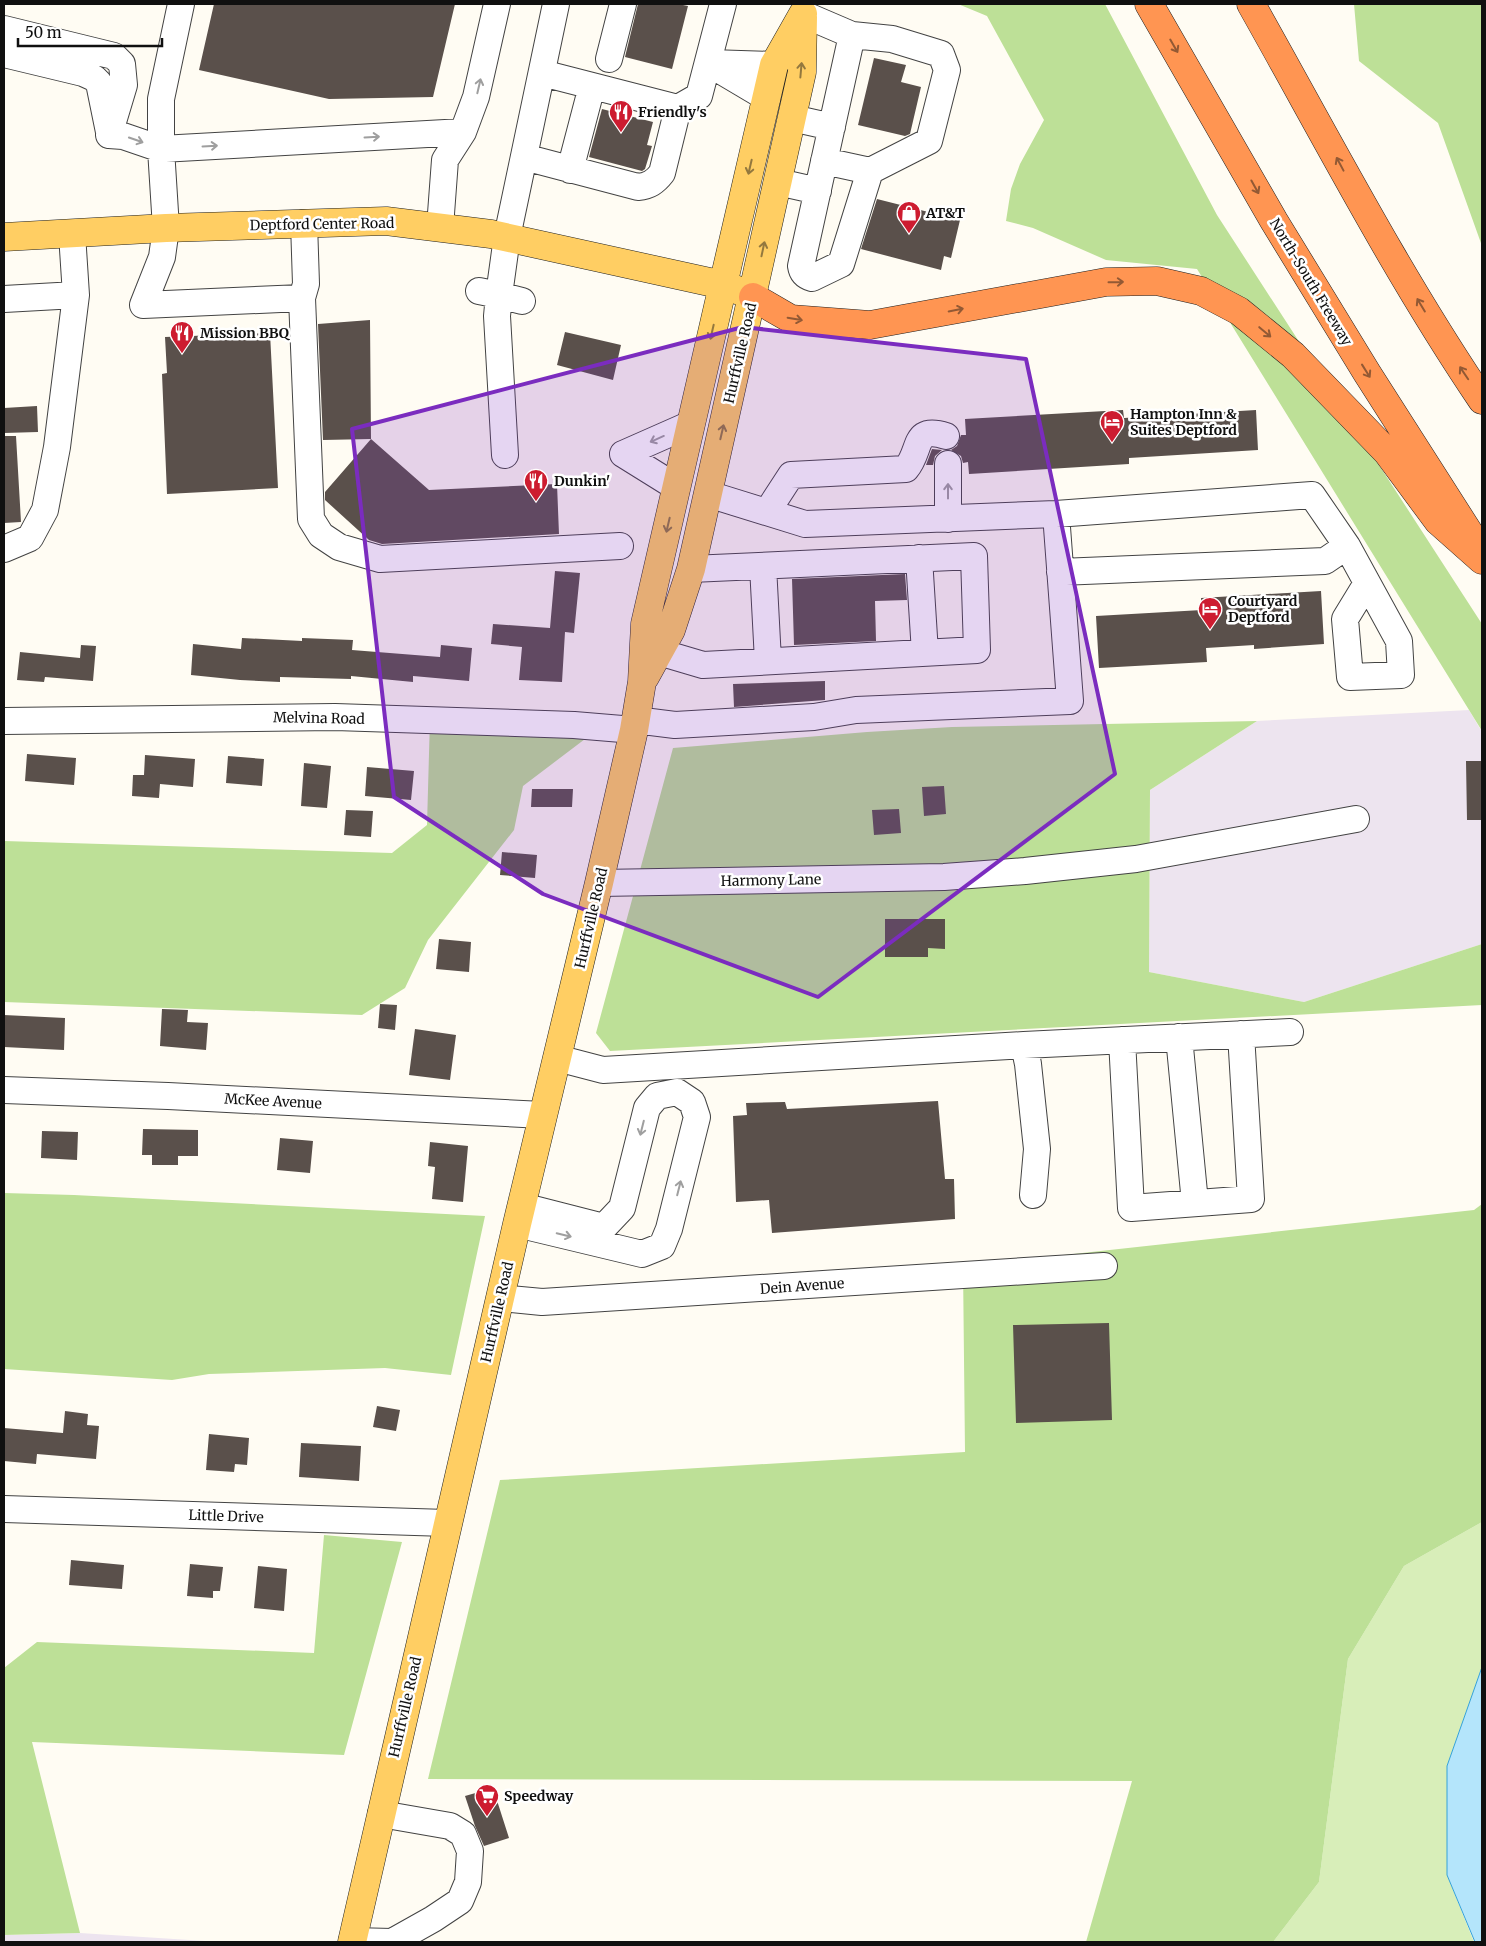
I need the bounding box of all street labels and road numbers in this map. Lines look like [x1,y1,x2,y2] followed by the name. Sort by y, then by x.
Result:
[250,214,395,234] street label: Deptford Center Road
[1266,215,1357,350] street label: North-South Freeway
[720,300,760,405] street label: Hurffville Road
[273,708,366,728] street label: Melvina Road
[571,865,611,970] street label: Hurffville Road
[721,870,821,890] street label: Harmony Lane
[224,1089,322,1113] street label: McKee Avenue
[477,1259,517,1364] street label: Hurffville Road
[759,1274,845,1298] street label: Dein Avenue
[188,1506,264,1526] street label: Little Drive
[385,1654,425,1759] street label: Hurffville Road

